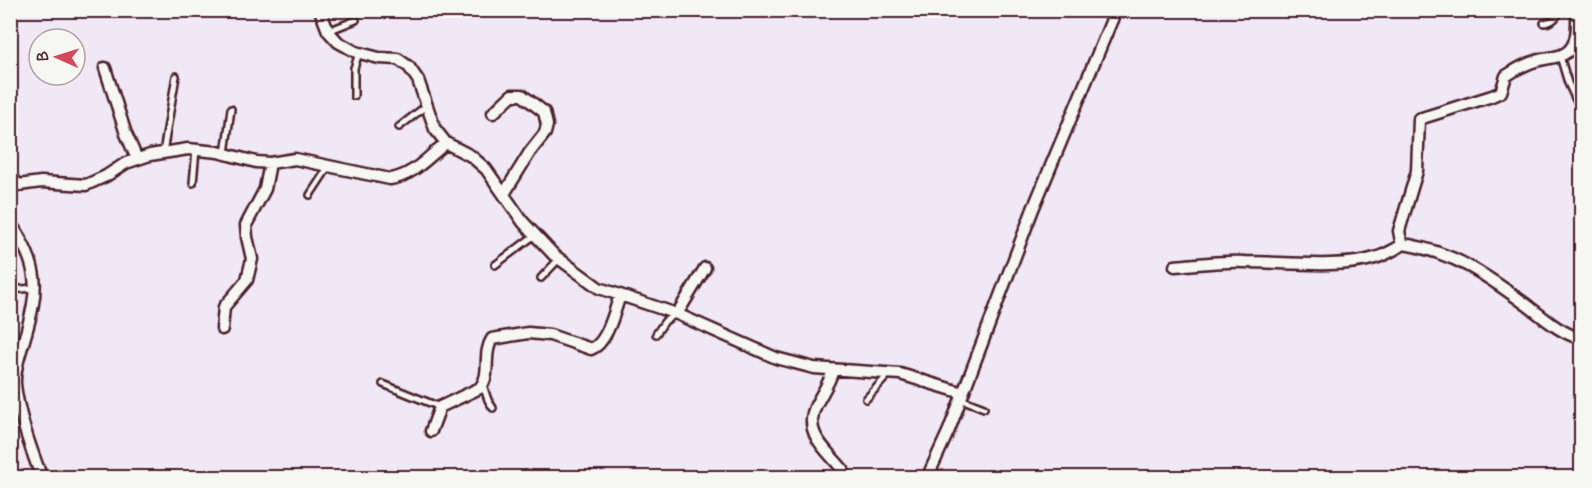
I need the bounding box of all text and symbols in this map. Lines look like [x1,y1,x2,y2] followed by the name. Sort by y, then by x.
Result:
[27,27,87,87] north arrow
[33,51,54,62] text: B

